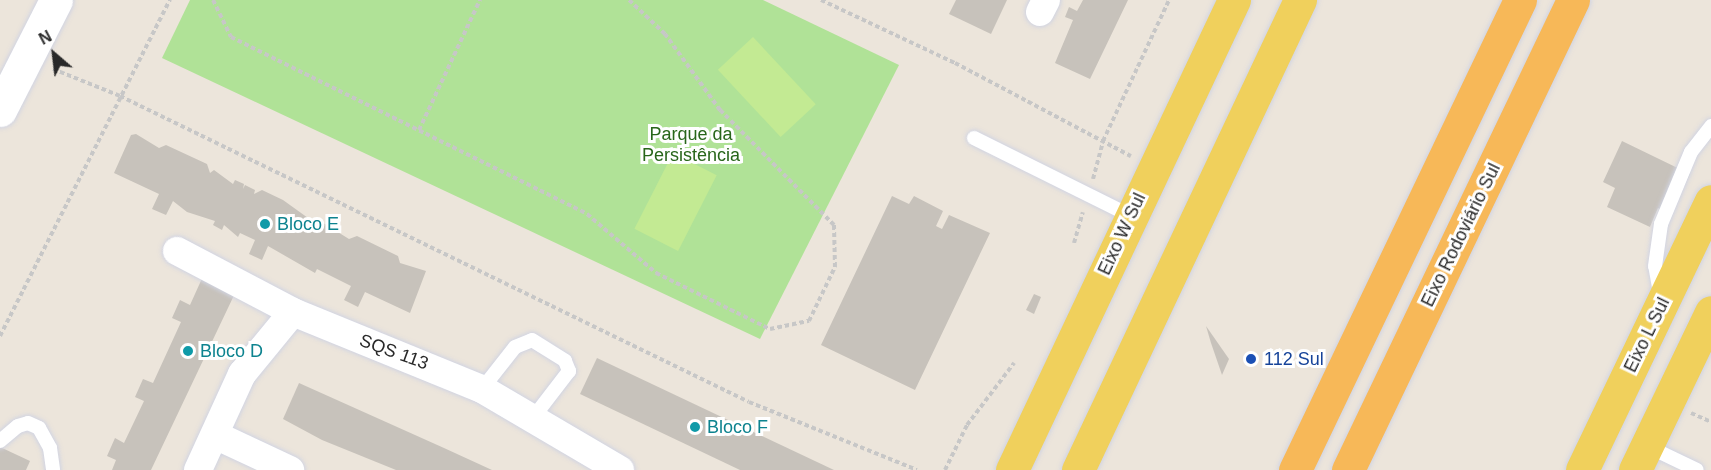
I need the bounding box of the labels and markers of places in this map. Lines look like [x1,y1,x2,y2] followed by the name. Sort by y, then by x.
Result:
[277,213,339,235] place label: Bloco E
[258,217,272,231] marker: Bloco E
[200,340,263,362] place label: Bloco D
[181,344,195,358] marker: Bloco D
[1264,348,1324,370] place label: 112 Sul
[1242,350,1260,368] marker: 112 Sul
[707,416,768,438] place label: Bloco F
[688,420,702,434] marker: Bloco F

